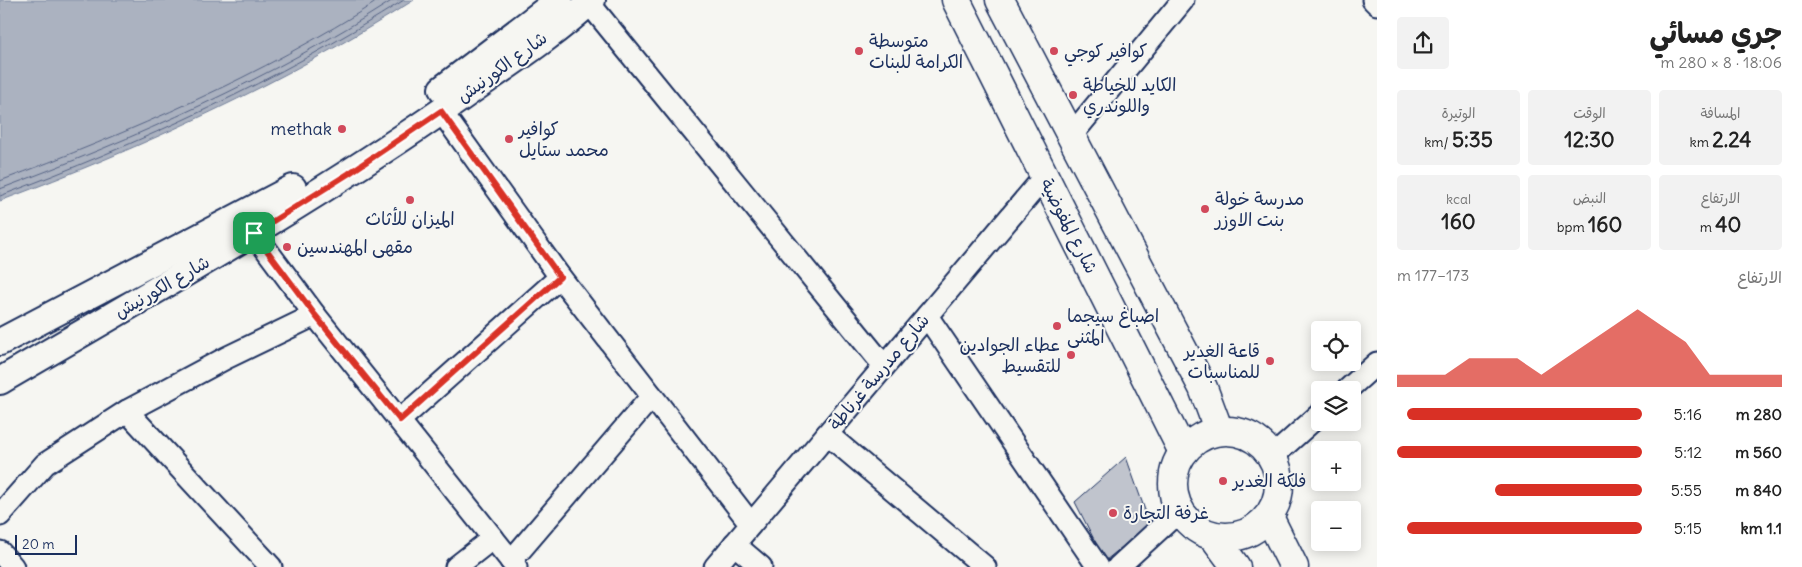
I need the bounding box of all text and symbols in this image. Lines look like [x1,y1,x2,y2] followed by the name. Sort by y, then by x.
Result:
[1650,15,1782,51] text: جري مسائي
[1397,17,1449,69] button: share
[452,26,552,108] street label: شارع الكورنيش
[869,29,963,73] place label: متوسطة الكرامة للبنات
[1064,39,1148,67] place label: كوافير كوجي
[853,45,865,57] marker: متوسطة الكرامة للبنات
[1048,45,1060,57] marker: كوافير كوجي
[1661,52,1782,72] text: 18:06 · 8 × 280 m
[1083,73,1176,119] place label: الكايد للخياطة واللوندري
[1067,89,1079,101] marker: الكايد للخياطة واللوندري
[1442,104,1475,122] text: الوتيرة
[1573,104,1606,122] text: الوقت
[1701,104,1740,122] text: المسافة
[271,117,332,140] place label: methak
[517,117,609,161] place label: كوافير محمد ستايل
[336,123,348,135] marker: methak
[1452,126,1493,153] text: 5:35
[1564,126,1615,153] text: 12:30
[1712,126,1751,153] text: 2.24
[503,133,515,145] marker: كوافير محمد ستايل
[1424,133,1452,151] text: /km
[1690,133,1712,151] text: km
[1035,174,1103,278] street label: شارع المفوضية
[1213,187,1304,231] place label: مدرسة خولة بنت الاوزر
[1573,189,1606,207] text: النبض
[1701,189,1740,207] text: الارتفاع
[1446,190,1471,208] text: kcal
[404,194,416,206] marker: الميزان للأثاث
[1199,203,1211,215] marker: مدرسة خولة بنت الاوزر
[365,207,455,230] place label: الميزان للأثاث
[1441,208,1476,235] text: 160
[1588,211,1622,238] text: 160
[1715,211,1741,238] text: 40
[233,212,275,254] pin
[1557,218,1588,236] text: bpm
[1700,218,1715,236] text: m
[240,219,268,247] icon: arrive
[297,235,413,258] place label: مقهى المهندسين
[281,241,293,253] marker: مقهى المهندسين
[110,250,214,324] street label: شارع الكورنيش
[1397,265,1469,285] text: 173–177 m
[1737,267,1782,287] text: الارتفاع
[1067,304,1159,348] place label: اصباغ سيجما المثنى
[823,309,935,435] street label: شارع مدرسة غرناطة
[1051,320,1063,332] marker: اصباغ سيجما المثنى
[1311,321,1361,551] map controls
[1311,321,1361,371] button: locate
[960,333,1061,377] place label: عطاء الجوادين للتقسيط
[1182,339,1260,383] place label: قاعة الغدير للمناسبات
[1065,349,1077,361] marker: عطاء الجوادين للتقسيط
[1264,355,1276,367] marker: قاعة الغدير للمناسبات
[1311,381,1361,431] button: layers
[1674,404,1702,424] text: 5:16
[1736,404,1782,424] text: 280 m
[1311,441,1361,491] button: +
[1674,442,1702,462] text: 5:12
[1735,442,1782,462] text: 560 m
[1231,469,1307,492] place label: فلكة الغدير
[1217,475,1229,487] marker: فلكة الغدير
[1671,480,1702,500] text: 5:55
[1735,480,1782,500] text: 840 m
[1123,501,1209,524] place label: غرفة التجارة
[1311,501,1361,551] button: −
[1107,507,1119,519] marker: غرفة التجارة
[1674,518,1702,538] text: 5:15
[1741,518,1782,538] text: 1.1 km
[15,532,78,555] scale bar
[22,535,55,553] text: 20 m

